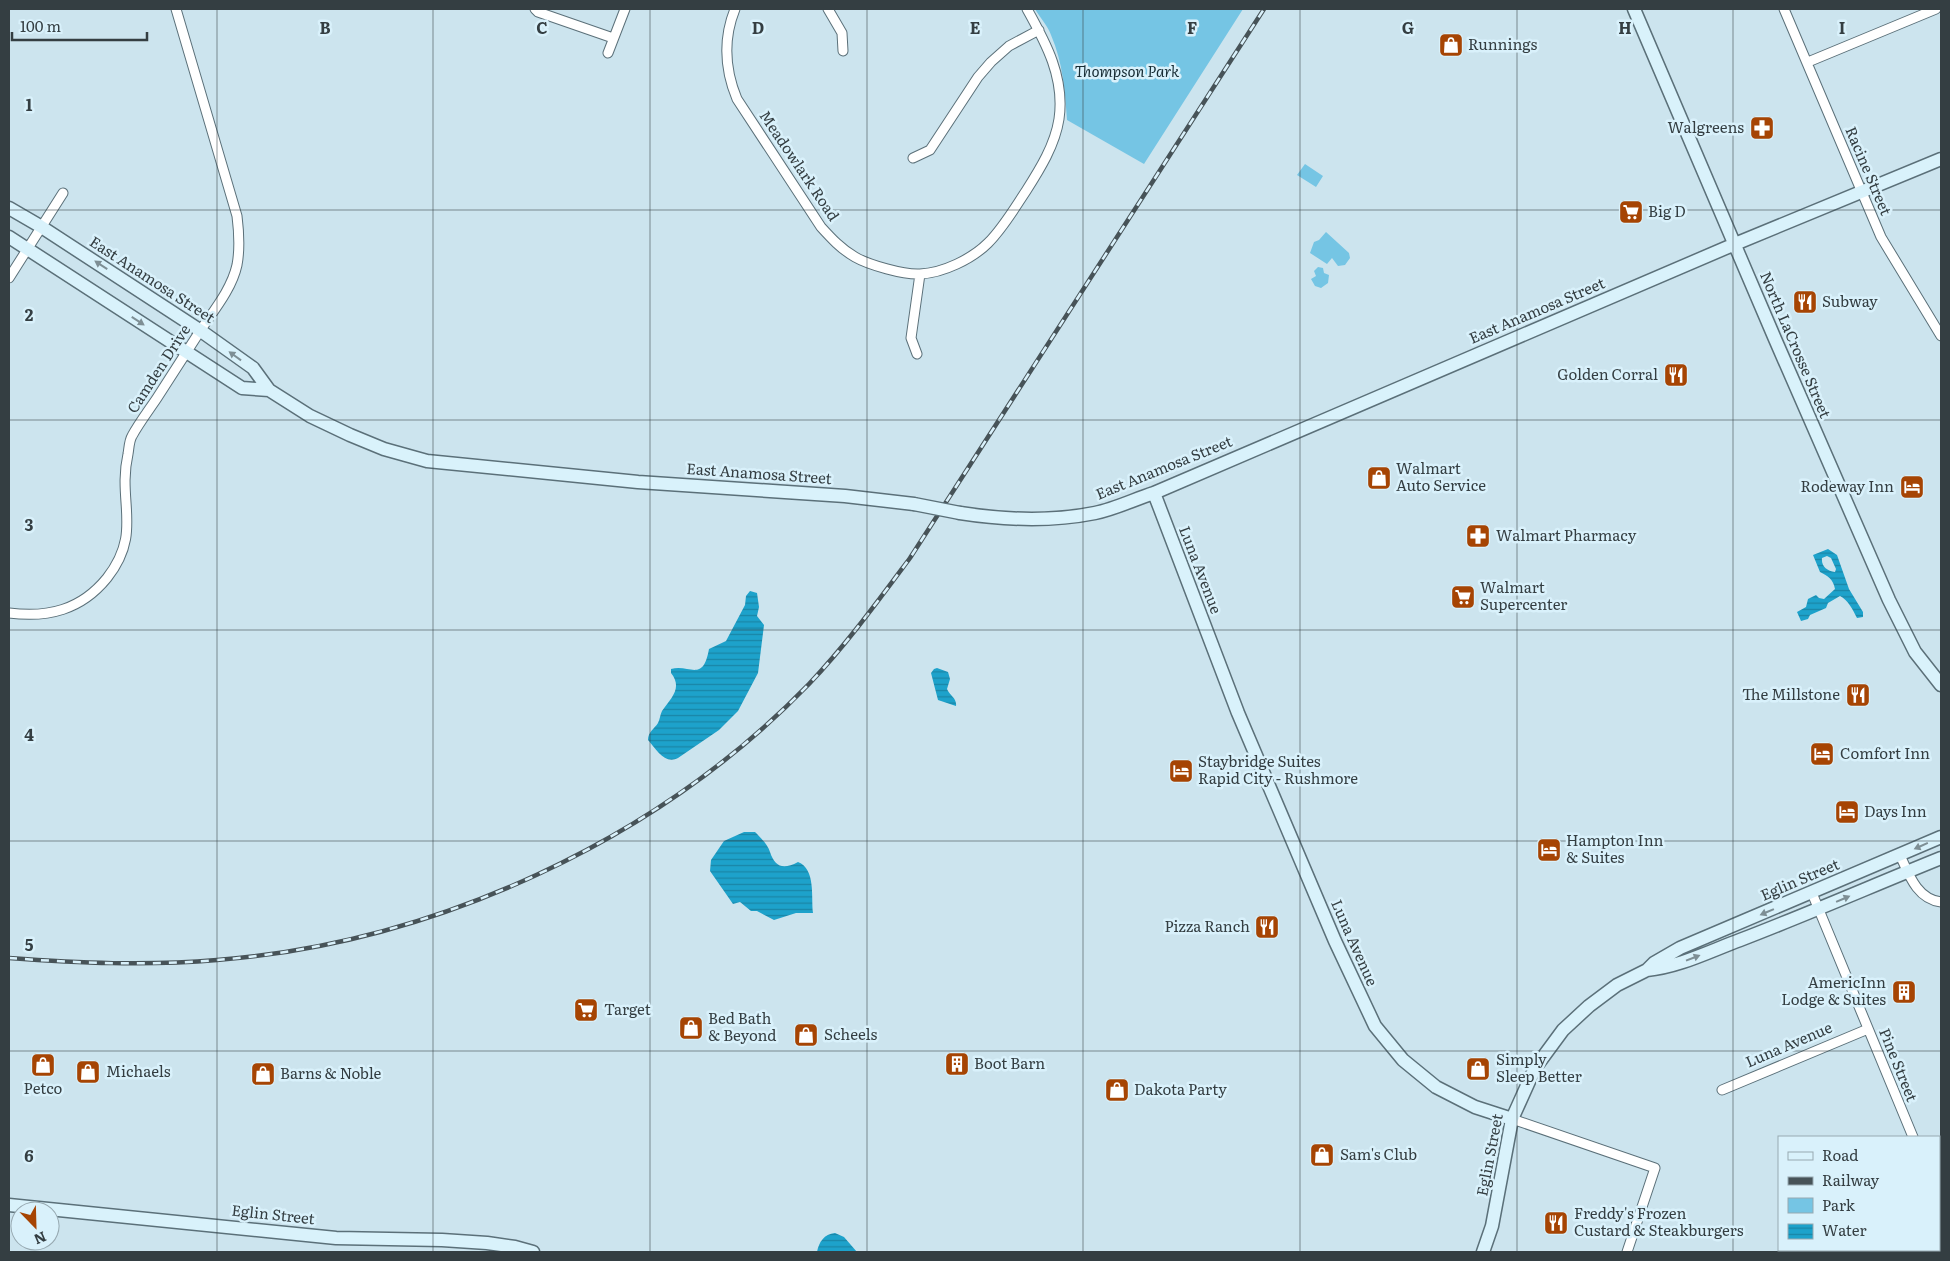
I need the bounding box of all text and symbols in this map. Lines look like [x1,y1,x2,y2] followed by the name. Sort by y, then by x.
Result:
[12,10,148,42] scale bar
[20,14,61,37] text: 100 m
[319,15,331,39] text: B
[536,15,548,39] text: C
[752,15,764,39] text: D
[970,15,981,39] text: E
[1187,15,1197,39] text: F
[1402,15,1414,39] text: G
[1618,15,1632,39] text: H
[1839,15,1845,39] text: I
[1438,32,1464,58] shop icon: Runnings
[1468,32,1537,55] place label: Runnings
[1075,59,1180,82] park label: Thompson Park
[26,92,33,116] text: 1
[755,105,846,225] street label: Meadowlark Road
[1667,115,1744,138] place label: Walgreens
[1749,115,1775,141] pharmacy icon: Walgreens
[1840,122,1898,218] street label: Racine Street
[1618,199,1644,225] supermarket icon: Big D
[1648,199,1686,222] place label: Big D
[86,229,220,328] street label: East Anamosa Street
[94,261,107,270] one-way arrow
[1755,267,1838,421] street label: North LaCrosse Street
[1465,271,1608,349] street label: East Anamosa Street
[1792,289,1818,315] restaurant icon: Subway
[1822,289,1878,312] place label: Subway
[25,302,34,326] text: 2
[131,316,144,326] one-way arrow
[120,319,195,417] street label: Camden Drive
[229,351,242,361] one-way arrow
[1557,362,1658,385] place label: Golden Corral
[1663,362,1689,388] restaurant icon: Golden Corral
[1092,429,1235,505] street label: East Anamosa Street
[686,456,833,489] street label: East Anamosa Street
[1396,456,1486,496] place label: Walmart Auto Service
[1366,465,1392,491] shop icon: Walmart Auto Service
[1801,474,1894,497] place label: Rodeway Inn
[1899,474,1925,500] hotel icon: Rodeway Inn
[25,512,34,536] text: 3
[1174,522,1229,617] street label: Luna Avenue
[1465,523,1491,549] pharmacy icon: Walmart Pharmacy
[1496,523,1637,546] place label: Walmart Pharmacy
[1480,575,1567,615] place label: Walmart Supercenter
[1450,584,1476,610] supermarket icon: Walmart Supercenter
[1742,682,1840,705] place label: The Millstone
[1845,682,1871,708] restaurant icon: The Millstone
[24,722,34,746] text: 4
[1809,741,1835,767] hotel icon: Comfort Inn
[1840,741,1930,764] place label: Comfort Inn
[1198,749,1358,789] place label: Staybridge Suites Rapid City - Rushmore
[1168,758,1194,784] hotel icon: Staybridge Suites Rapid City - Rushmore
[1834,799,1860,825] hotel icon: Days Inn
[1864,799,1927,822] place label: Days Inn
[1566,828,1663,868] place label: Hampton Inn & Suites
[1536,837,1562,863] hotel icon: Hampton Inn & Suites
[1914,843,1928,851] one-way arrow
[1756,852,1842,906] street label: Eglin Street
[1326,895,1385,989] street label: Luna Avenue
[1836,895,1850,903] one-way arrow
[1760,908,1774,916] one-way arrow
[1165,914,1250,937] place label: Pizza Ranch
[1254,914,1280,940] restaurant icon: Pizza Ranch
[25,932,34,956] text: 5
[1686,953,1701,961] one-way arrow
[1781,970,1886,1010] place label: AmericInn Lodge & Suites
[1891,979,1917,1005] building icon: AmericInn Lodge & Suites
[573,997,599,1023] supermarket icon: Target
[604,997,651,1020] place label: Target
[708,1006,777,1046] place label: Bed Bath & Beyond
[678,1015,704,1041] shop icon: Bed Bath & Beyond
[1741,1015,1836,1072] street label: Luna Avenue
[793,1022,819,1048] shop icon: Scheels
[824,1022,878,1045] place label: Scheels
[1874,1024,1925,1105] street label: Pine Street
[1496,1047,1582,1087] place label: Simply Sleep Better
[944,1051,970,1077] building icon: Boot Barn
[974,1051,1045,1074] place label: Boot Barn
[30,1052,56,1078] shop icon: Petco
[1465,1056,1491,1082] shop icon: Simply Sleep Better
[75,1059,101,1085] shop icon: Michaels
[106,1059,171,1082] place label: Michaels
[250,1061,276,1087] shop icon: Barns & Noble
[280,1061,382,1084] place label: Barns & Noble
[24,1076,63,1099] place label: Petco
[1104,1077,1130,1103] shop icon: Dakota Party
[1134,1077,1227,1100] place label: Dakota Party
[1469,1111,1508,1198] street label: Eglin Street
[1778,1136,1940,1251] legend
[1309,1142,1335,1168] shop icon: Sam's Club
[1340,1142,1417,1165] place label: Sam's Club
[24,1143,34,1167] text: 6
[1822,1143,1858,1166] text: Road
[1822,1168,1880,1191] text: Railway
[1822,1193,1856,1216] text: Park
[230,1198,316,1229] street label: Eglin Street
[10,1201,60,1251] north arrow
[1574,1201,1744,1241] place label: Freddy's Frozen Custard & Steakburgers
[1543,1210,1569,1236] restaurant icon: Freddy's Frozen Custard & Steakburgers
[1822,1218,1867,1241] text: Water
[31,1227,50,1250] text: N

